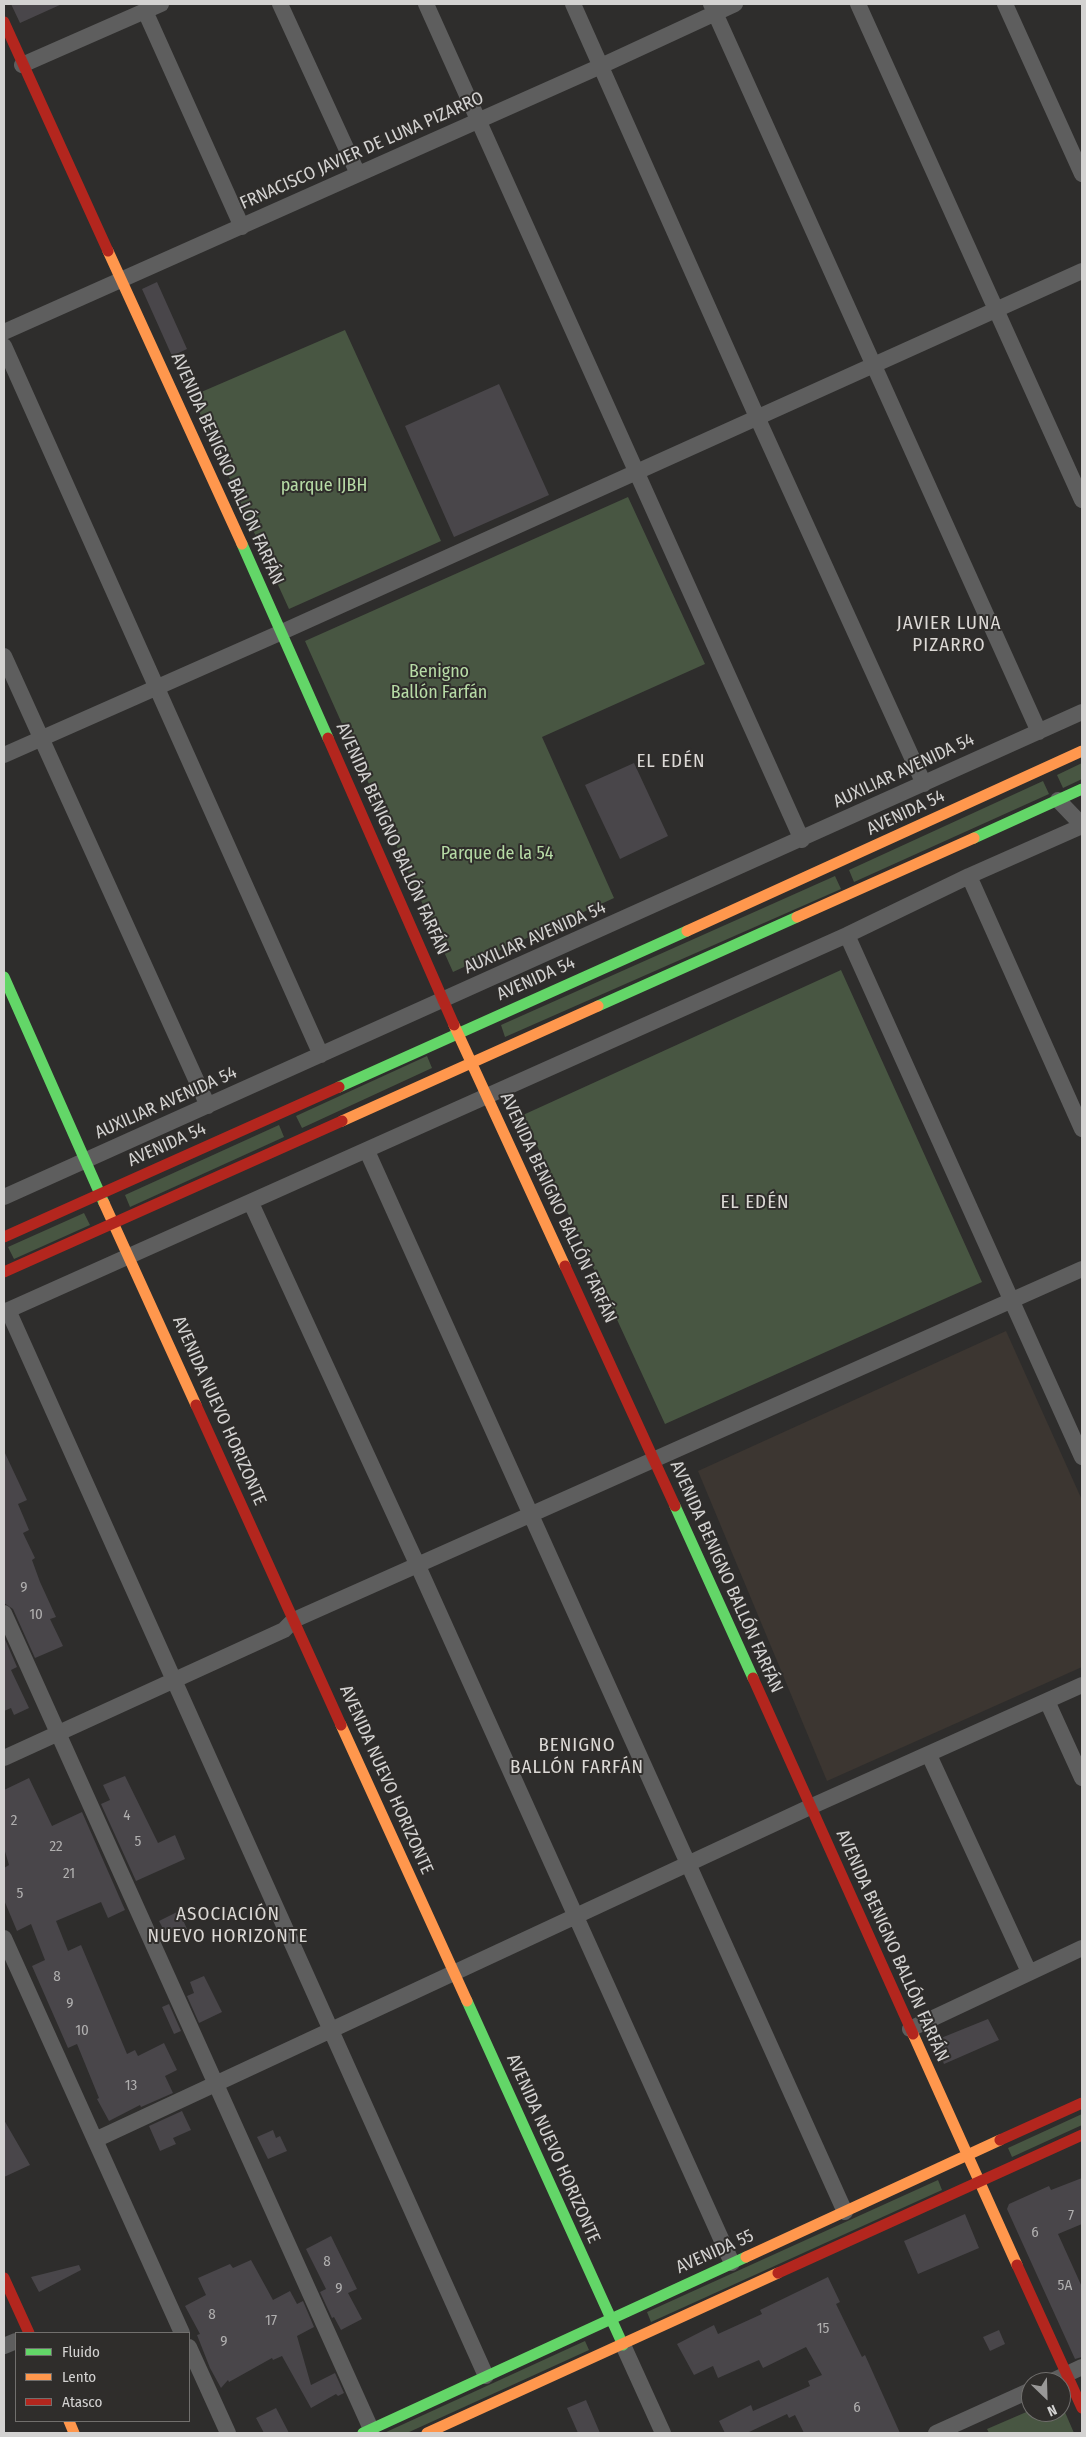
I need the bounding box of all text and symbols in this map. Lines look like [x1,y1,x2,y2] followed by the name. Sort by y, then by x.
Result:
[237,87,487,215] street label: FRNACISCO JAVIER DE LUNA PIZARRO
[166,350,288,588] street label: AVENIDA BENIGNO BALLÓN FARFÁN
[281,475,367,497] park label: parque IJBH
[895,613,1003,657] district label: JAVIER LUNA PIZARRO
[391,661,487,704] park label: Benigno Ballón Farfán
[331,720,453,958] street label: AVENIDA BENIGNO BALLÓN FARFÁN
[830,729,978,813] street label: AUXILIAR AVENIDA 54
[636,751,706,773] district label: EL EDÉN
[864,786,948,840] street label: AVENIDA 54
[441,843,553,865] park label: Parque de la 54
[461,897,609,979] street label: AUXILIAR AVENIDA 54
[494,952,578,1006] street label: AVENIDA 54
[92,1062,240,1144] street label: AUXILIAR AVENIDA 54
[495,1089,621,1327] street label: AVENIDA BENIGNO BALLÓN FARFÁN
[125,1118,209,1172] street label: AVENIDA 54
[720,1192,790,1214] district label: EL EDÉN
[167,1313,271,1509] street label: AVENIDA NUEVO HORIZONTE
[665,1458,787,1696] street label: AVENIDA BENIGNO BALLÓN FARFÁN
[20,1579,28,1597] house number: 9
[29,1606,43,1624] house number: 10
[334,1682,438,1878] street label: AVENIDA NUEVO HORIZONTE
[508,1735,646,1779] district label: BENIGNO BALLÓN FARFÁN
[123,1807,131,1825] house number: 4
[11,1812,17,1830] house number: 2
[831,1827,953,2065] street label: AVENIDA BENIGNO BALLÓN FARFÁN
[135,1833,141,1851] house number: 5
[49,1838,63,1856] house number: 22
[63,1865,75,1883] house number: 21
[17,1885,23,1903] house number: 5
[146,1904,310,1948] district label: ASOCIACIÓN NUEVO HORIZONTE
[53,1968,61,1986] house number: 8
[66,1995,74,2013] house number: 9
[75,2022,89,2040] house number: 10
[501,2051,605,2247] street label: AVENIDA NUEVO HORIZONTE
[125,2077,137,2095] house number: 13
[1068,2207,1074,2225] house number: 7
[1031,2224,1039,2242] house number: 6
[673,2225,757,2279] street label: AVENIDA 55
[323,2253,331,2271] house number: 8
[1058,2277,1072,2295] house number: 5A
[335,2280,343,2298] house number: 9
[208,2306,216,2324] house number: 8
[265,2312,277,2330] house number: 17
[817,2320,829,2338] house number: 15
[15,2332,190,2422] legend
[220,2333,228,2351] house number: 9
[62,2343,100,2361] text: Fluido
[62,2368,96,2386] text: Lento
[1021,2372,1071,2422] north arrow
[62,2393,102,2411] text: Atasco
[853,2399,861,2417] house number: 6
[1045,2401,1059,2420] text: N

